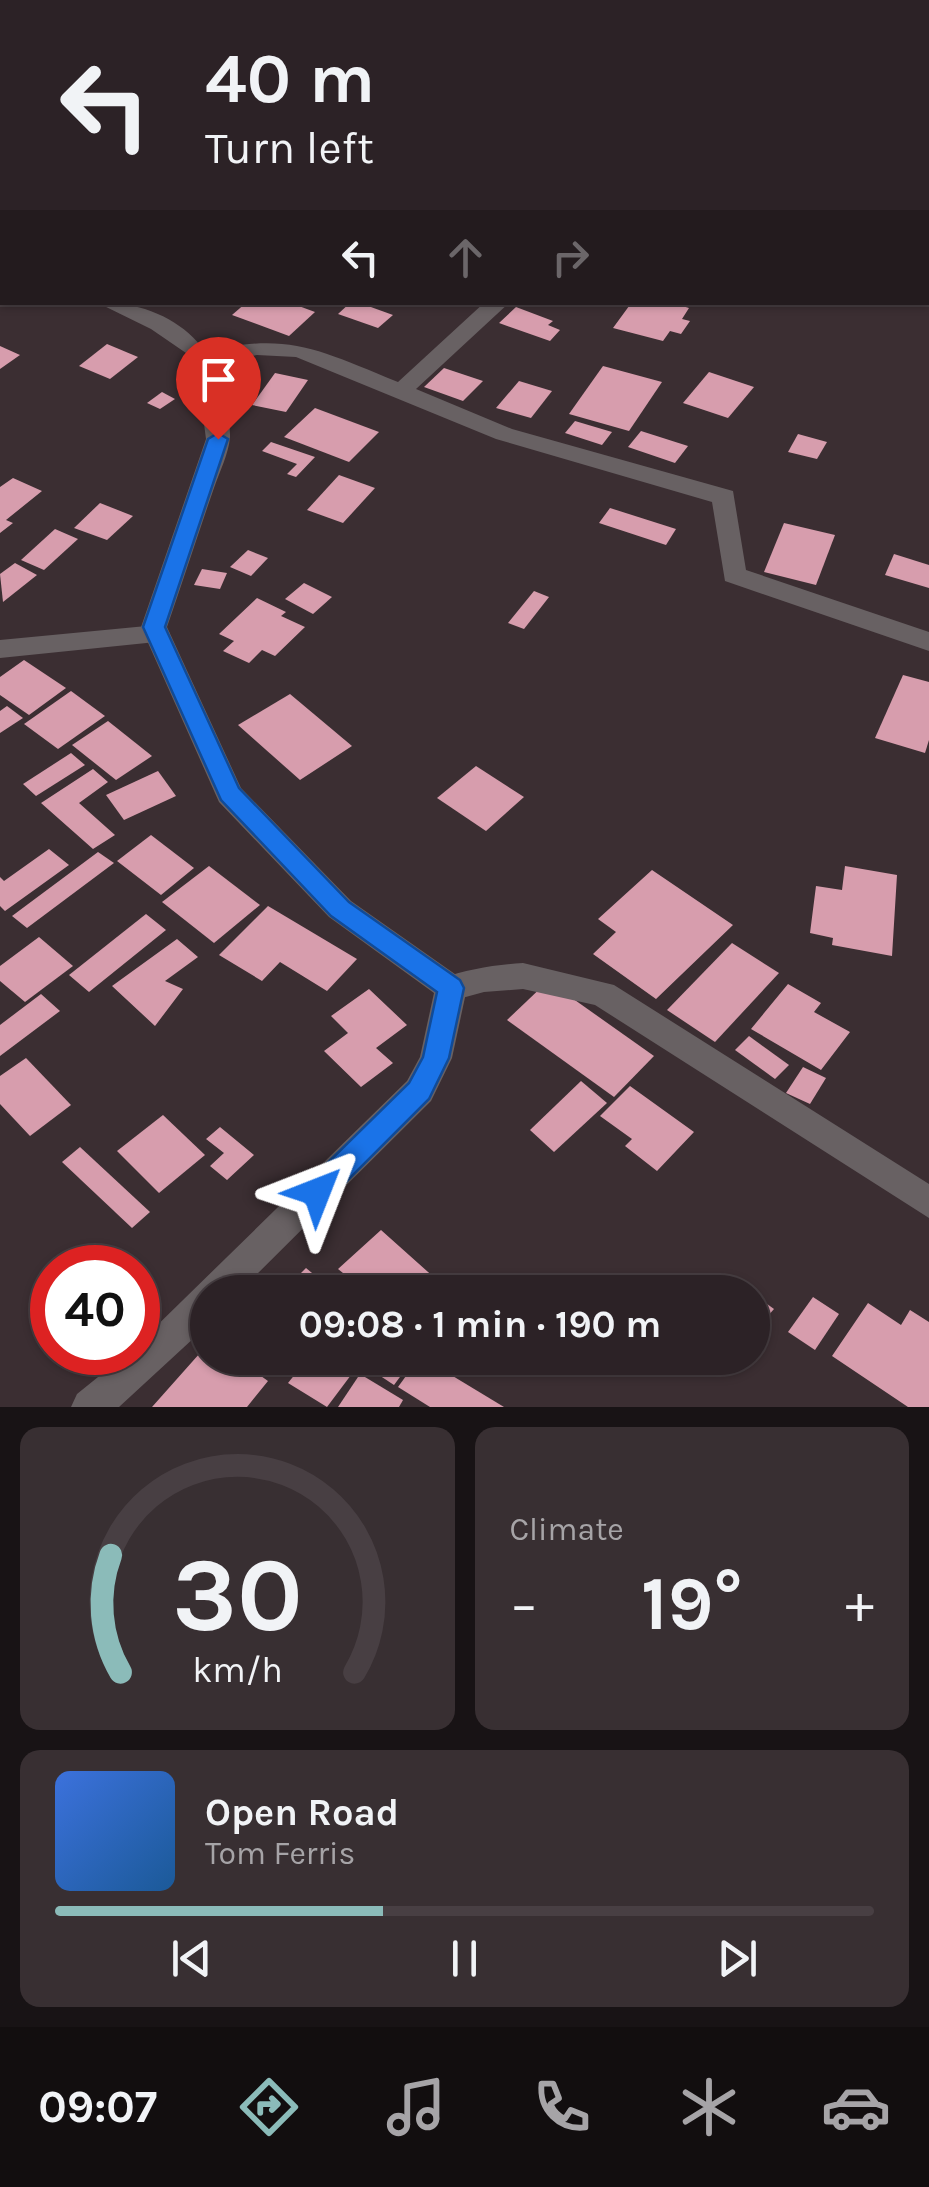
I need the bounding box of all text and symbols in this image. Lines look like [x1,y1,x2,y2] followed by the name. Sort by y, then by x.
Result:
[205,38,375,120] text: 40 m
[40,40,170,170] icon: left
[205,122,374,174] text: Turn left
[333,230,388,285] icon: left
[438,230,493,285] icon: ahead
[543,230,598,285] icon: right
[176,337,261,440] pin
[191,352,246,407] icon: arrive
[265,1140,369,1244] position arrow
[30,1245,160,1375] speed limit sign: 40
[299,1302,661,1347] text: 09:08 · 1 min · 190 m
[510,1511,624,1548] text: Climate
[172,1535,302,1656] text: 30
[641,1560,743,1648] text: 19°
[510,1572,538,1636] text: −
[845,1572,874,1636] text: +
[192,1649,283,1691] text: km/h
[205,1790,399,1835] text: Open Road
[205,1835,355,1872] text: Tom Ferris
[164,1931,219,1986] icon: previous
[437,1931,492,1986] icon: pause
[710,1931,765,1986] icon: next
[234,2072,304,2142] icon: directions
[381,2072,451,2142] icon: music
[527,2072,597,2142] icon: phone
[674,2072,744,2142] icon: climate
[821,2072,891,2142] icon: car
[38,2081,157,2133] text: 09:07

